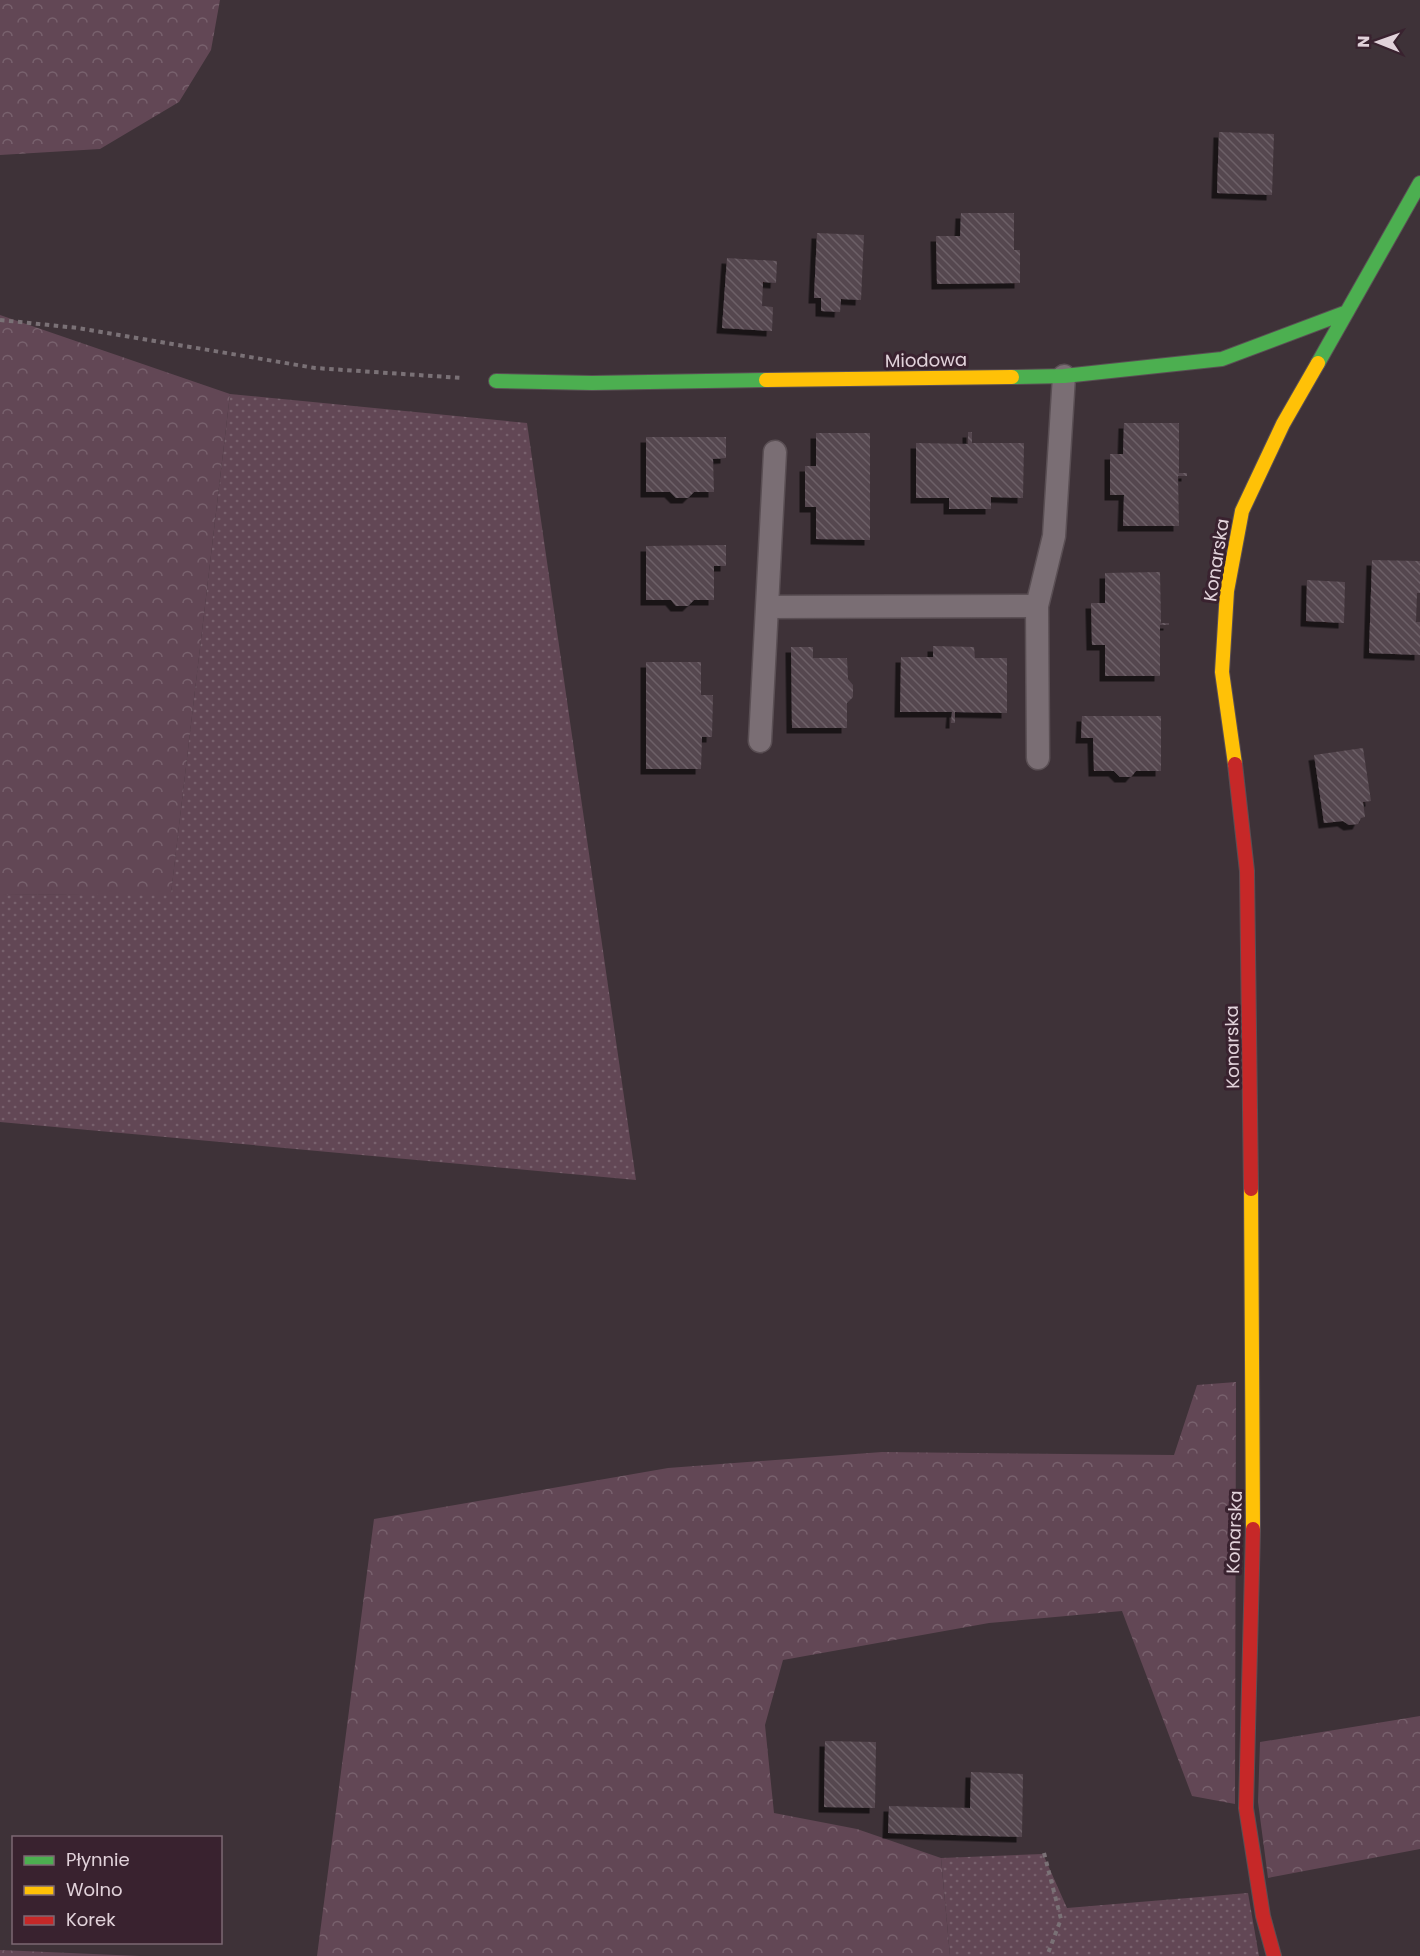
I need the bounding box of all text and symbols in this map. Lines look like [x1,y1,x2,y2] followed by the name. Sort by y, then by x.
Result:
[1348,12,1408,72] north arrow
[1352,36,1375,48] text: N
[885,347,967,373] street label: Miodowa
[1197,517,1235,603] street label: Konarska
[1219,1005,1245,1089] street label: Konarska
[1220,1490,1248,1574] street label: Konarska
[12,1836,222,1944] legend
[66,1847,130,1872] text: Płynnie
[66,1877,123,1902] text: Wolno
[66,1907,116,1932] text: Korek

